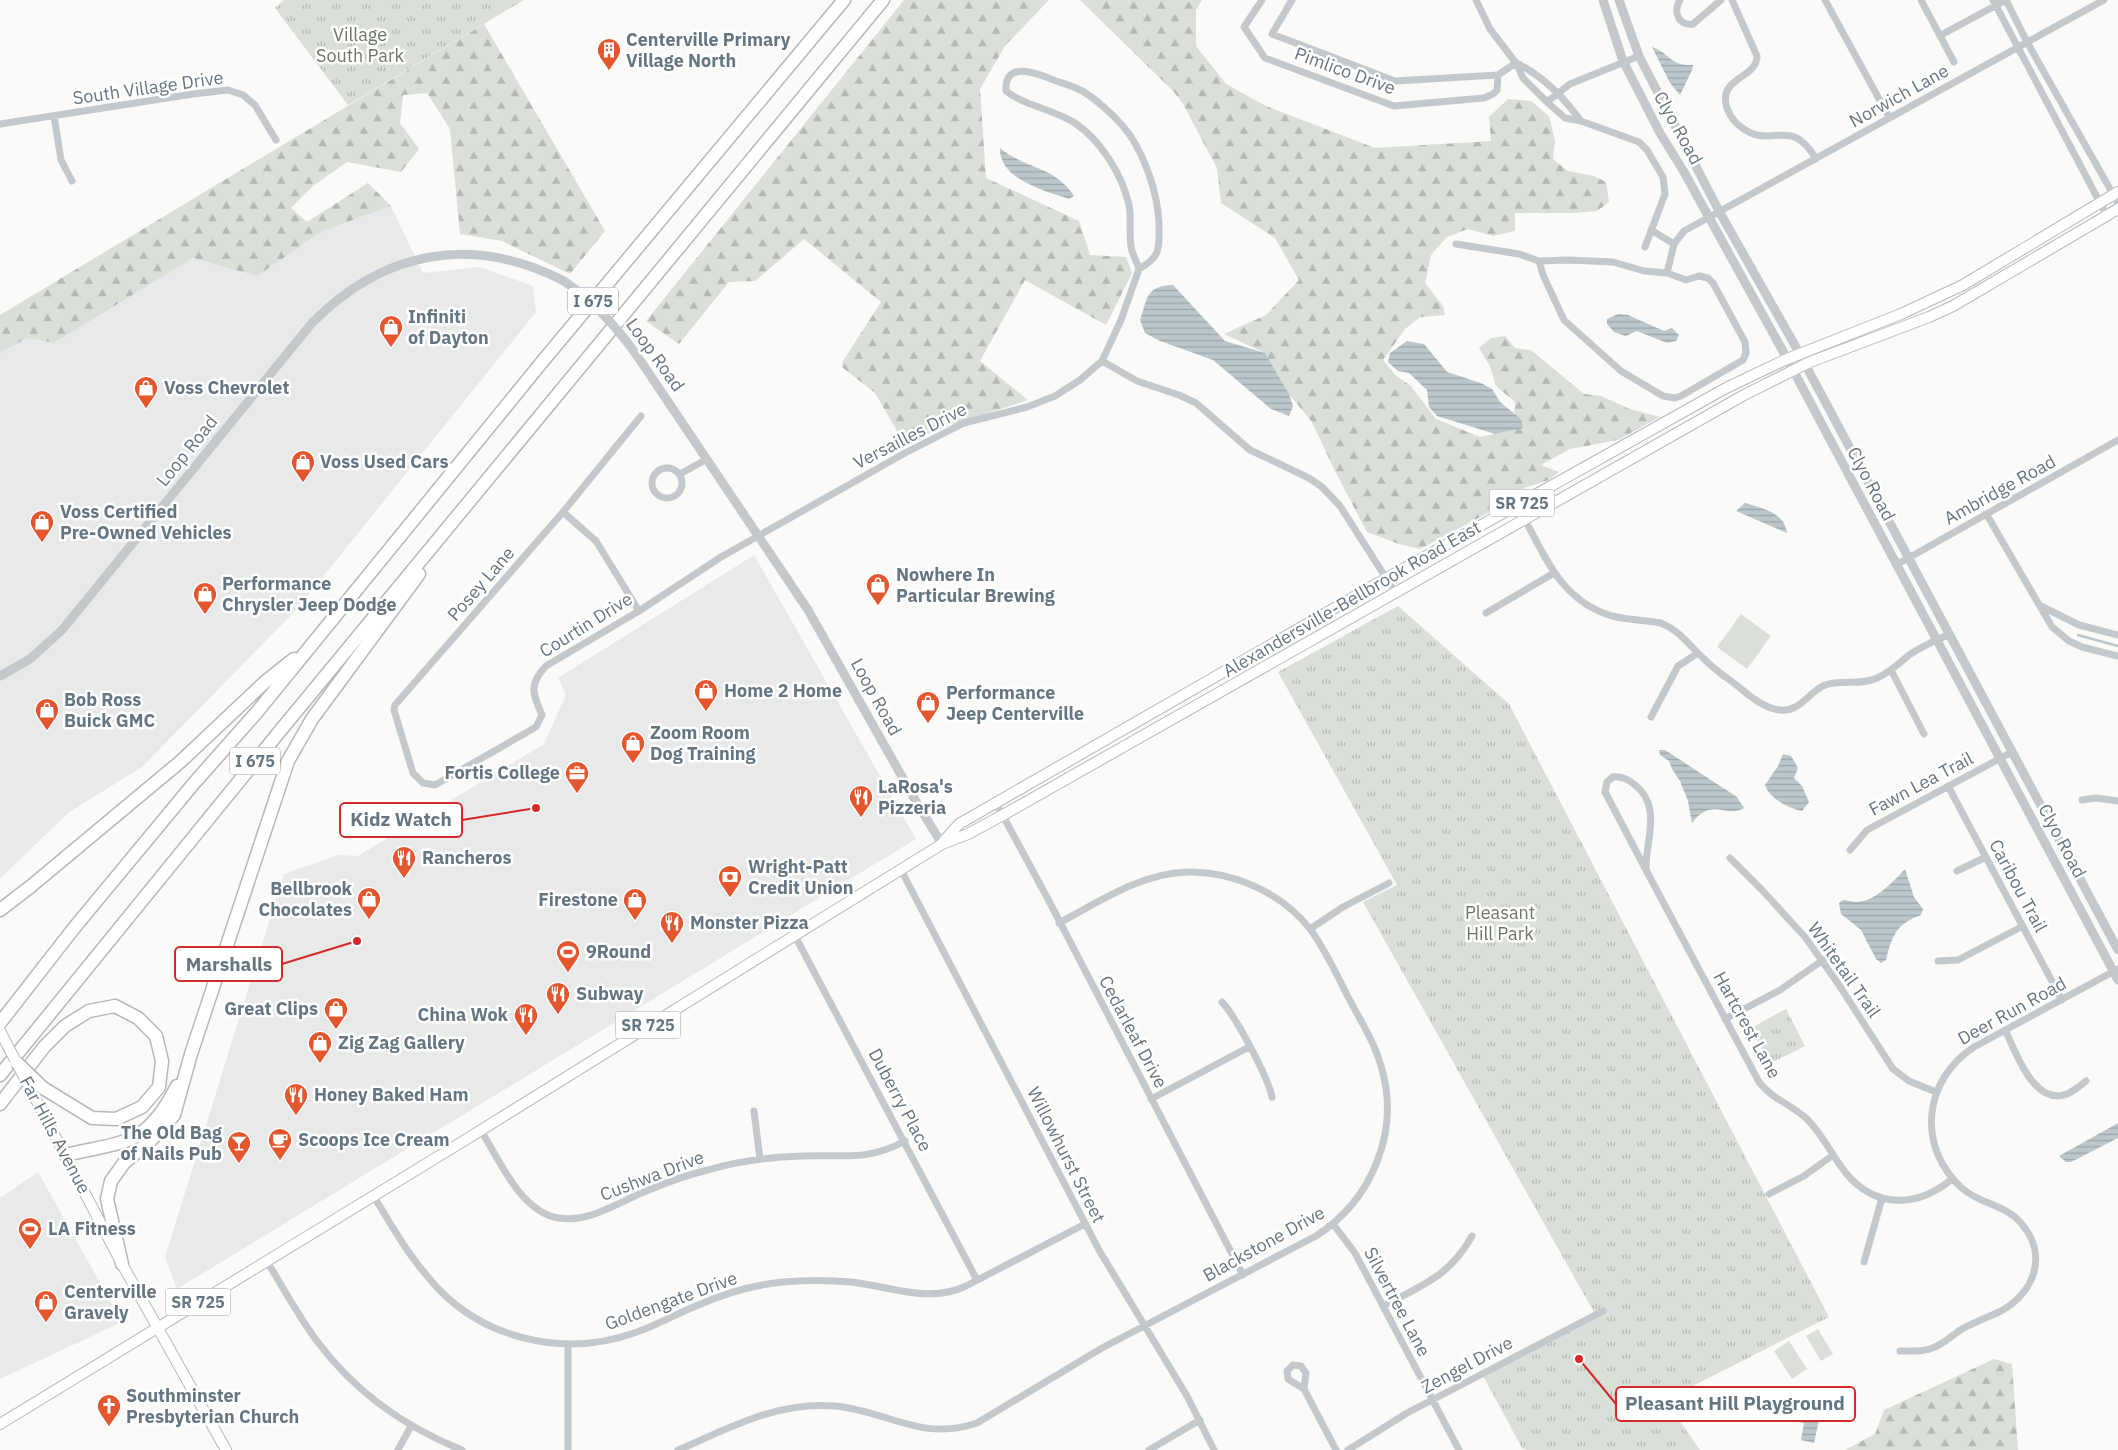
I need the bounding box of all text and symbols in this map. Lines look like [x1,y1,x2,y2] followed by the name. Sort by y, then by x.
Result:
[316,23,405,67] park label: Village South Park
[626,28,791,72] place label: Centerville Primary Village North
[596,37,622,71] building icon: Centerville Primary Village North
[1292,42,1399,99] street label: Pimlico Drive
[1845,59,1953,132] street label: Norwich Lane
[71,66,225,109] street label: South Village Drive
[1649,87,1708,169] street label: Clyo Road
[568,288,618,314] road number: I 675
[408,305,489,349] place label: Infiniti of Dayton
[378,314,404,348] shop icon: Infiniti of Dayton
[621,314,690,396] street label: Loop Road
[133,375,159,409] shop icon: Voss Chevrolet
[164,376,289,399] place label: Voss Chevrolet
[849,397,970,474] street label: Versailles Drive
[151,410,222,491] street label: Loop Road
[1842,443,1900,525] street label: Clyo Road
[290,449,316,483] shop icon: Voss Used Cars
[1940,449,2060,530] street label: Ambridge Road
[320,450,449,473] place label: Voss Used Cars
[1490,489,1554,516] road number: SR 725
[60,500,232,544] place label: Voss Certified Pre-Owned Vehicles
[29,509,55,543] shop icon: Voss Certified Pre-Owned Vehicles
[1219,515,1485,682] street label: Alexandersville-Bellbrook Road East
[442,542,519,626] street label: Posey Lane
[896,563,1055,607] place label: Nowhere In Particular Brewing
[222,572,397,616] place label: Performance Chrysler Jeep Dodge
[865,572,891,606] shop icon: Nowhere In Particular Brewing
[192,581,218,615] shop icon: Performance Chrysler Jeep Dodge
[535,587,637,662] street label: Courtin Drive
[846,654,907,740] street label: Loop Road
[693,678,719,712] shop icon: Home 2 Home
[724,679,842,702] place label: Home 2 Home
[946,681,1084,725] place label: Performance Jeep Centerville
[64,688,156,732] place label: Bob Ross Buick GMC
[915,690,941,724] shop icon: Performance Jeep Centerville
[34,697,60,731] shop icon: Bob Ross Buick GMC
[650,721,756,765] place label: Zoom Room Dog Training
[620,730,646,764] shop icon: Zoom Room Dog Training
[1865,746,1977,821] street label: Fawn Lea Trail
[230,748,280,774] road number: I 675
[564,760,590,794] office icon: Fortis College
[444,761,560,784] place label: Fortis College
[878,775,953,819] place label: LaRosa's Pizzeria
[848,784,874,818] restaurant icon: LaRosa's Pizzeria
[2033,800,2091,882] street label: Clyo Road
[340,803,462,837] callout: Kidz Watch
[350,807,452,831] text: Kidz Watch
[1984,835,2053,936] street label: Caribou Trail
[391,845,417,879] restaurant icon: Rancheros
[422,846,511,869] place label: Rancheros
[748,855,854,899] place label: Wright-Patt Credit Union
[717,864,743,898] bank icon: Wright-Patt Credit Union
[258,877,353,921] place label: Bellbrook Chocolates
[356,886,382,920] shop icon: Bellbrook Chocolates
[622,887,648,921] shop icon: Firestone
[538,888,618,911] place label: Firestone
[1465,901,1535,945] park label: Pleasant Hill Park
[659,910,685,944] restaurant icon: Monster Pizza
[690,911,809,934] place label: Monster Pizza
[1803,917,1886,1022] street label: Whitetail Trail
[555,939,581,973] sports icon: 9Round
[586,940,651,963] place label: 9Round
[175,947,282,981] callout: Marshalls
[186,952,272,976] text: Marshalls
[1709,967,1786,1082] street label: Hartcrest Lane
[1954,971,2070,1050] street label: Deer Run Road
[1094,972,1173,1092] street label: Cedarleaf Drive
[545,981,571,1015] restaurant icon: Subway
[576,982,644,1005] place label: Subway
[323,996,349,1030] shop icon: Great Clips
[224,997,318,1020] place label: Great Clips
[513,1002,539,1036] restaurant icon: China Wok
[418,1003,509,1026] place label: China Wok
[616,1012,680,1038] road number: SR 725
[307,1030,333,1064] shop icon: Zig Zag Gallery
[338,1031,465,1054] place label: Zig Zag Gallery
[864,1044,937,1155] street label: Duberry Place
[15,1072,96,1198] street label: Far Hills Avenue
[283,1082,309,1116] restaurant icon: Honey Baked Ham
[314,1083,469,1106] place label: Honey Baked Ham
[1022,1083,1111,1227] street label: Willowhurst Street
[121,1121,222,1165] place label: The Old Bag of Nails Pub
[267,1127,293,1161] cafe icon: Scoops Ice Cream
[298,1128,450,1151] place label: Scoops Ice Cream
[226,1130,252,1164] bar icon: The Old Bag of Nails Pub
[597,1145,707,1206] street label: Cushwa Drive
[1199,1201,1329,1287] street label: Blackstone Drive
[17,1216,43,1250] sports icon: LA Fitness
[48,1217,136,1240] place label: LA Fitness
[1359,1243,1436,1360] street label: Silvertree Lane
[601,1266,740,1335] street label: Goldengate Drive
[64,1280,157,1324] place label: Centerville Gravely
[166,1288,230,1315] road number: SR 725
[33,1289,59,1323] shop icon: Centerville Gravely
[1417,1331,1517,1398] street label: Zengel Drive
[126,1384,299,1428] place label: Southminster Presbyterian Church
[1616,1387,1855,1421] callout: Pleasant Hill Playground
[1625,1391,1845,1415] text: Pleasant Hill Playground
[96,1393,122,1427] church icon: Southminster Presbyterian Church

